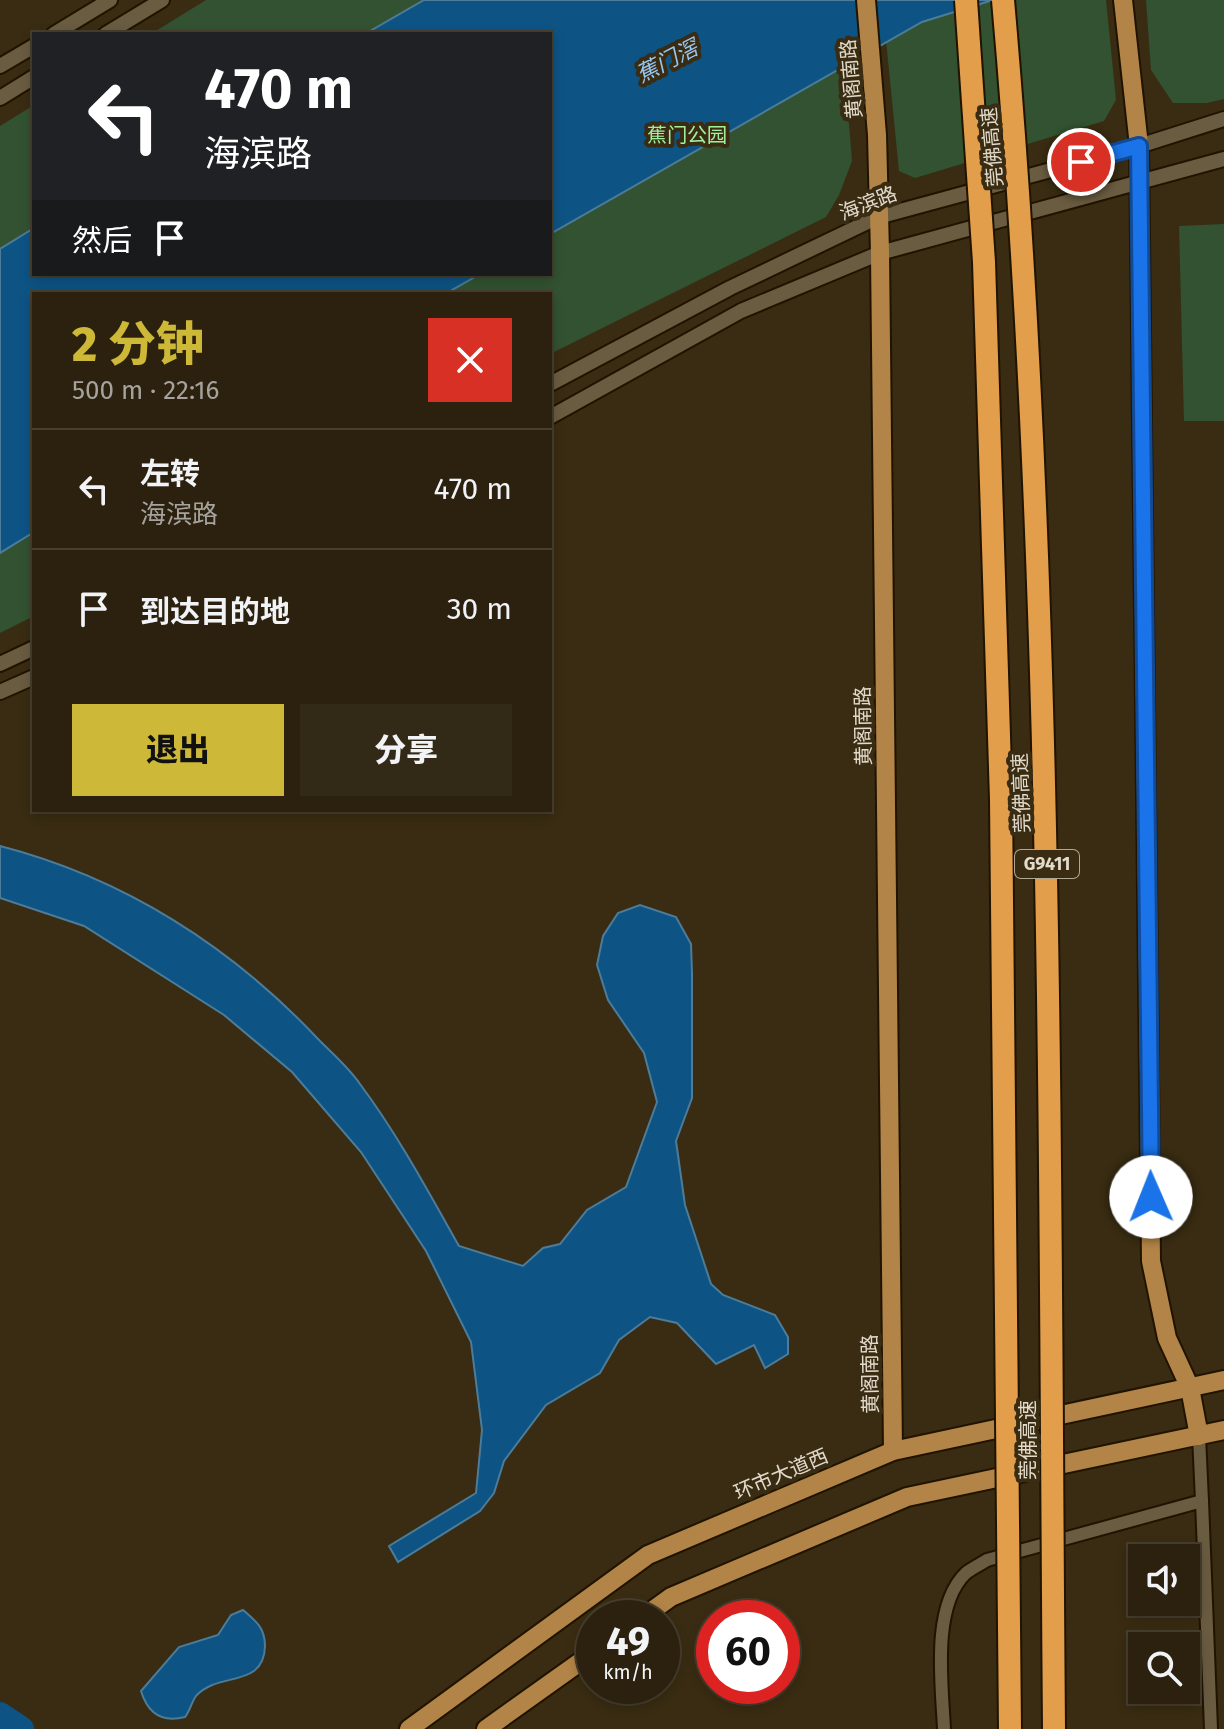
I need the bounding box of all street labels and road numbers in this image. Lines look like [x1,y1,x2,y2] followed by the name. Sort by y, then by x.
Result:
[836,38,866,120] street label: 黄阁南路
[977,106,1007,188] street label: 莞佛高速
[836,181,900,225] street label: 海滨路
[850,686,876,766] street label: 黄阁南路
[1008,753,1034,833] street label: 莞佛高速
[1015,850,1079,878] road number: G9411
[857,1334,883,1414] street label: 黄阁南路
[1016,1400,1040,1480] street label: 莞佛高速
[730,1443,832,1505] street label: 环市大道西

